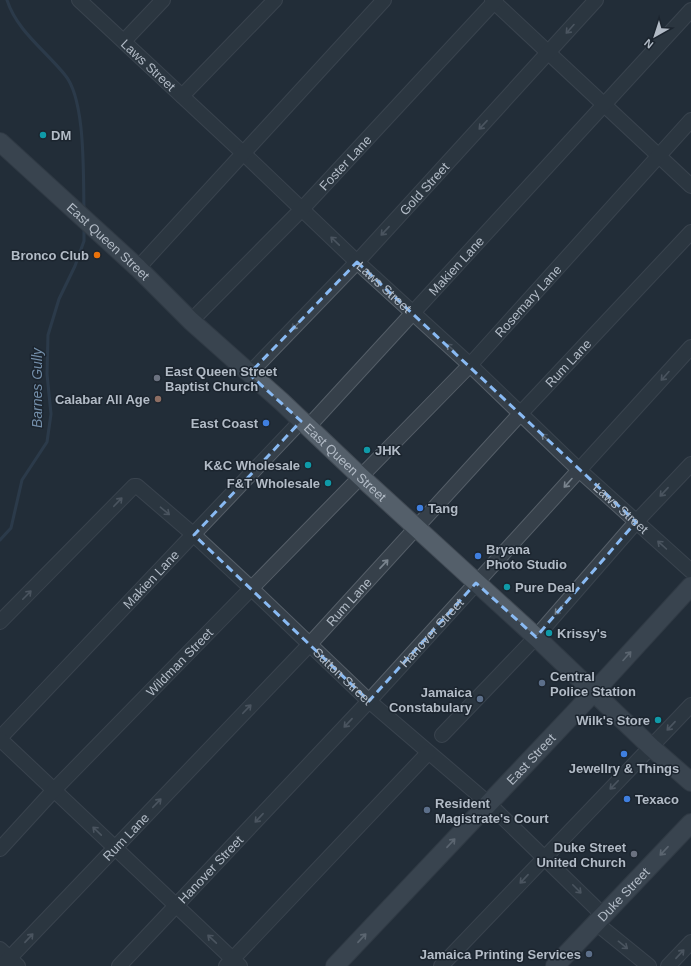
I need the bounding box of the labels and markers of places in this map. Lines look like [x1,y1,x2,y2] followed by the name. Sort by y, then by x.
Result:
[51,128,71,143] place label: DM
[38,130,48,140] marker: DM
[11,248,89,263] place label: Bronco Club
[92,250,102,260] marker: Bronco Club
[165,364,278,394] place label: East Queen Street Baptist Church
[152,373,162,383] marker: East Queen Street Baptist Church
[55,392,150,407] place label: Calabar All Age
[153,394,163,404] marker: Calabar All Age
[191,416,259,431] place label: East Coast
[261,418,271,428] marker: East Coast
[375,443,402,458] place label: JHK
[362,445,372,455] marker: JHK
[204,458,300,473] place label: K&C Wholesale
[303,460,313,470] marker: K&C Wholesale
[227,476,320,491] place label: F&T Wholesale
[323,478,333,488] marker: F&T Wholesale
[428,501,458,516] place label: Tang
[415,503,425,513] marker: Tang
[486,542,567,572] place label: Bryana Photo Studio
[473,551,483,561] marker: Bryana Photo Studio
[515,580,575,595] place label: Pure Deal
[502,582,512,592] marker: Pure Deal
[557,626,607,641] place label: Krissy's
[544,628,554,638] marker: Krissy's
[550,669,636,699] place label: Central Police Station
[537,678,547,688] marker: Central Police Station
[389,685,473,715] place label: Jamaica Constabulary
[475,694,485,704] marker: Jamaica Constabulary
[576,713,650,728] place label: Wilk's Store
[653,715,663,725] marker: Wilk's Store
[619,749,629,759] marker: Jewellry & Things
[569,761,679,776] place label: Jewellry & Things
[635,792,679,807] place label: Texaco
[622,794,632,804] marker: Texaco
[435,796,549,826] place label: Resident Magistrate's Court
[422,805,432,815] marker: Resident Magistrate's Court
[536,840,627,870] place label: Duke Street United Church
[629,849,639,859] marker: Duke Street United Church
[420,947,581,962] place label: Jamaica Printing Services
[584,949,594,959] marker: Jamaica Printing Services

